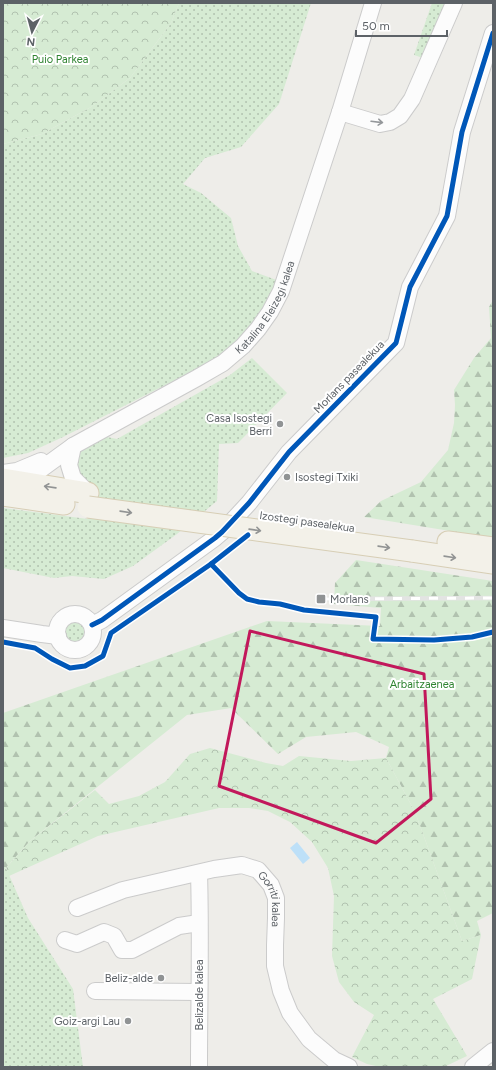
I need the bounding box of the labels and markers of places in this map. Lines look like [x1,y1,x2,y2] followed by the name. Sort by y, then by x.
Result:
[206,412,272,438] place label: Casa Isostegi Berri
[275,419,285,429] marker: Casa Isostegi Berri
[295,471,358,484] place label: Isostegi Txiki
[282,472,292,482] marker: Isostegi Txiki
[315,593,327,605] marker: Morlans
[330,593,369,606] place label: Morlans
[105,972,153,985] place label: Beliz-alde
[156,973,166,983] marker: Beliz-alde
[54,1015,120,1028] place label: Goiz-argi Lau
[123,1016,133,1026] marker: Goiz-argi Lau

